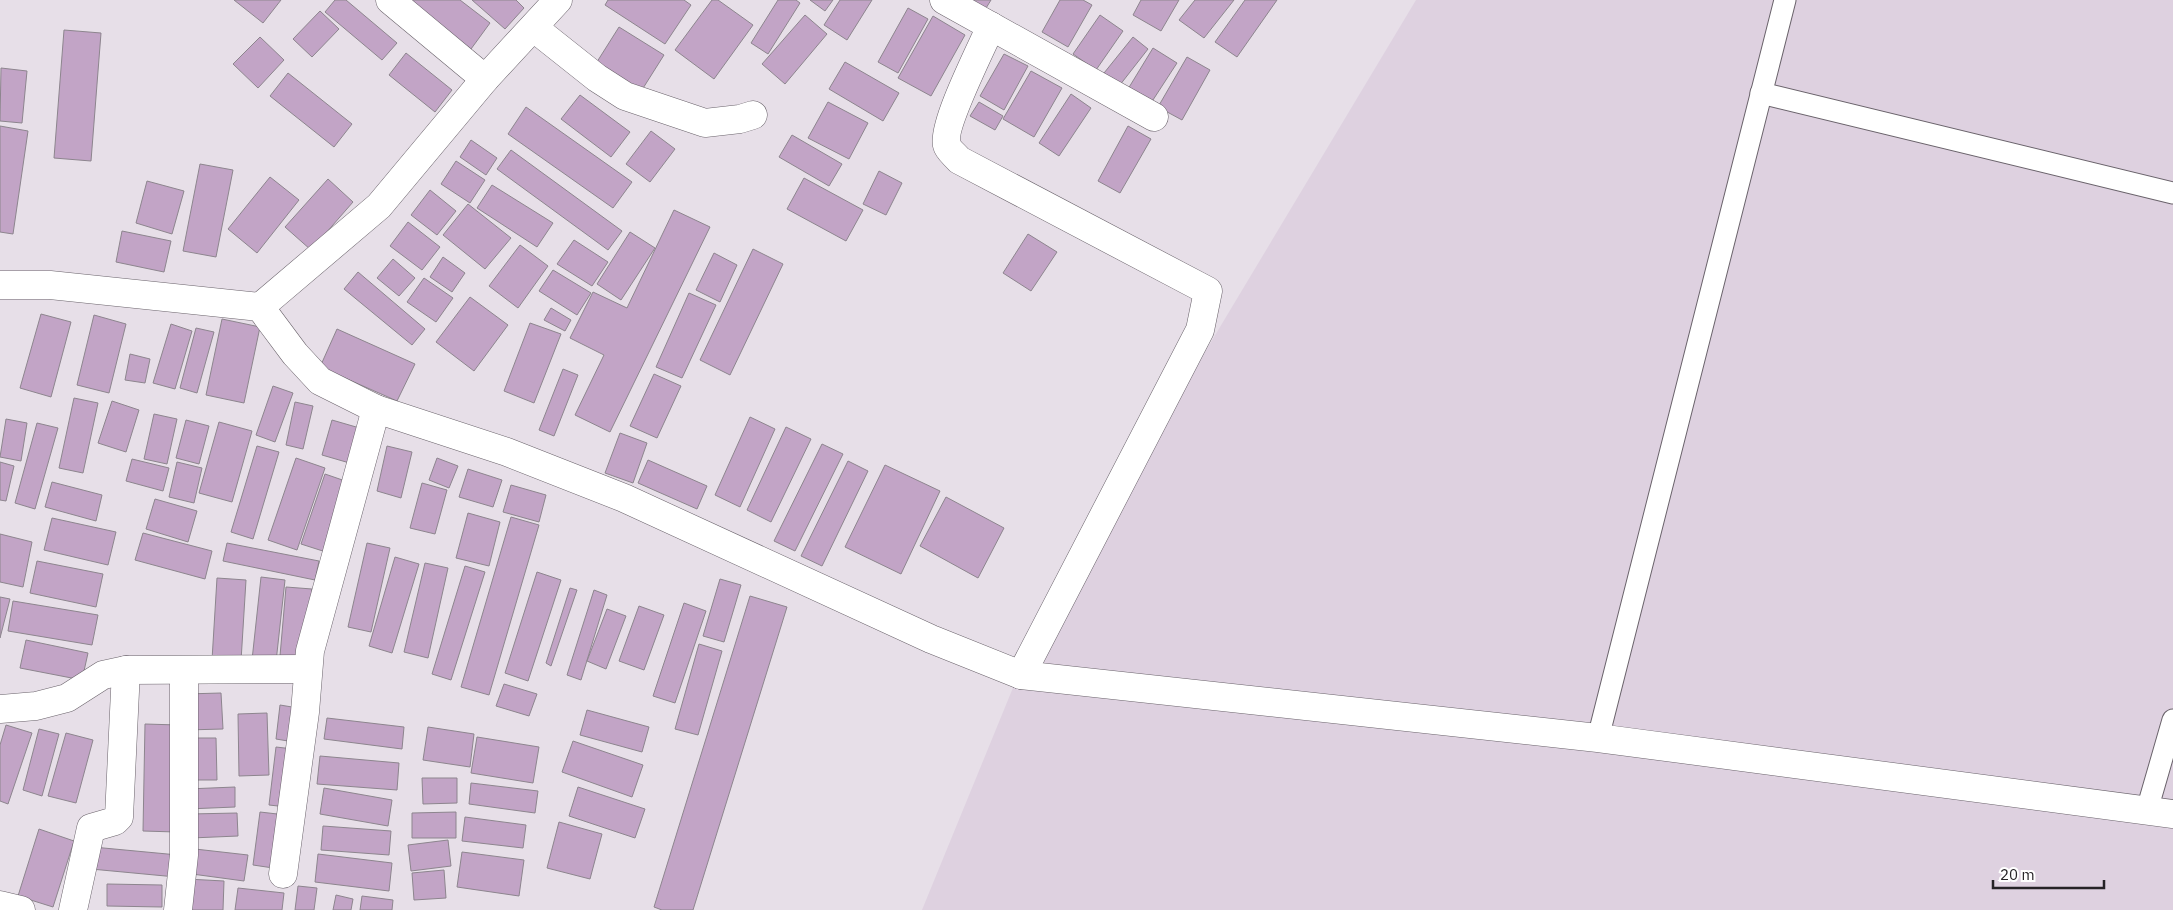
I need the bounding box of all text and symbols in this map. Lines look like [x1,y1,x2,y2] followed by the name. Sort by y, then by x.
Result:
[1993,858,2104,890] scale bar
[2000,865,2035,884] text: 20 m

